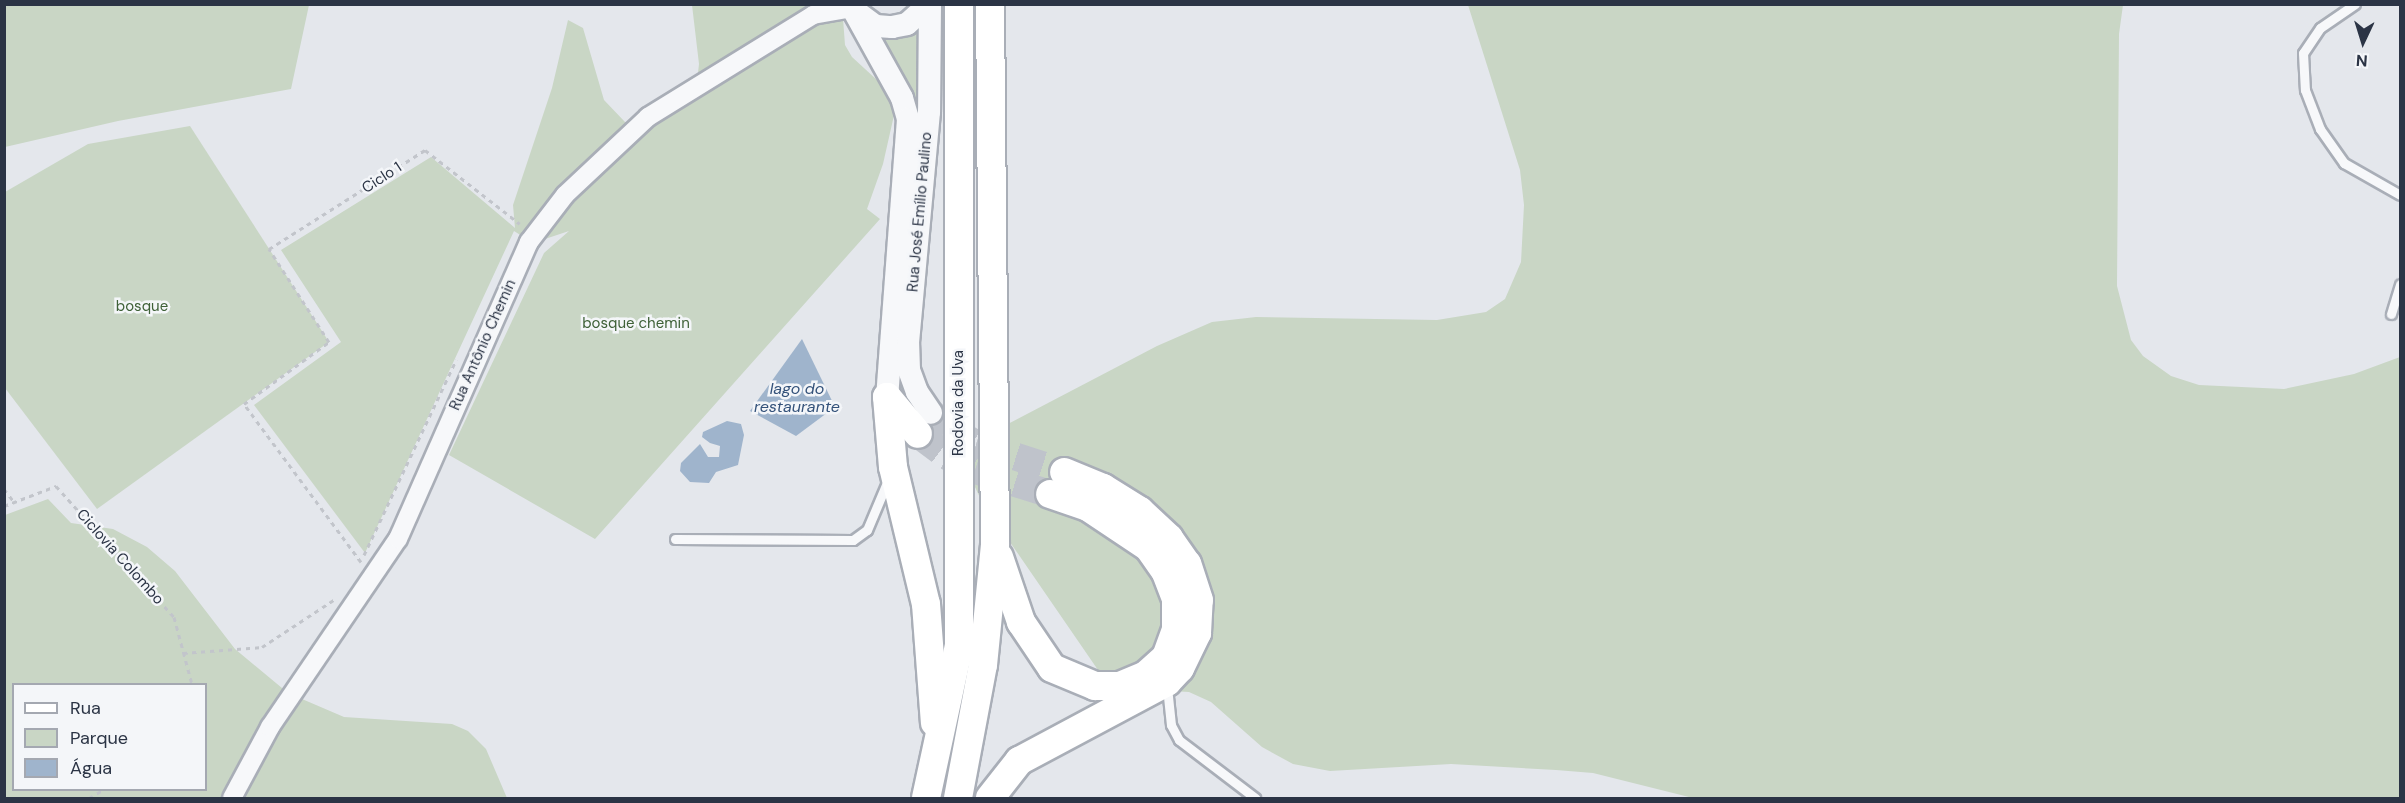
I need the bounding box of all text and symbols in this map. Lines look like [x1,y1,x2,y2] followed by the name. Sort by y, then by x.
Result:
[2333,12,2393,72] north arrow
[2355,50,2368,71] text: N
[904,131,936,293] street label: Rua José Emílio Paulino
[359,159,405,197] street label: Ciclo 1
[446,277,520,413] street label: Rua Antônio Chemin
[116,298,168,316] park label: bosque
[582,315,690,333] park label: bosque chemin
[950,350,968,456] street label: Rodovia da Uva
[754,379,840,417] water label: lago do restaurante
[72,506,168,608] street label: Ciclovia Colombo
[12,683,207,791] legend
[70,696,101,720] text: Rua
[70,726,128,750] text: Parque
[70,756,112,780] text: Água

